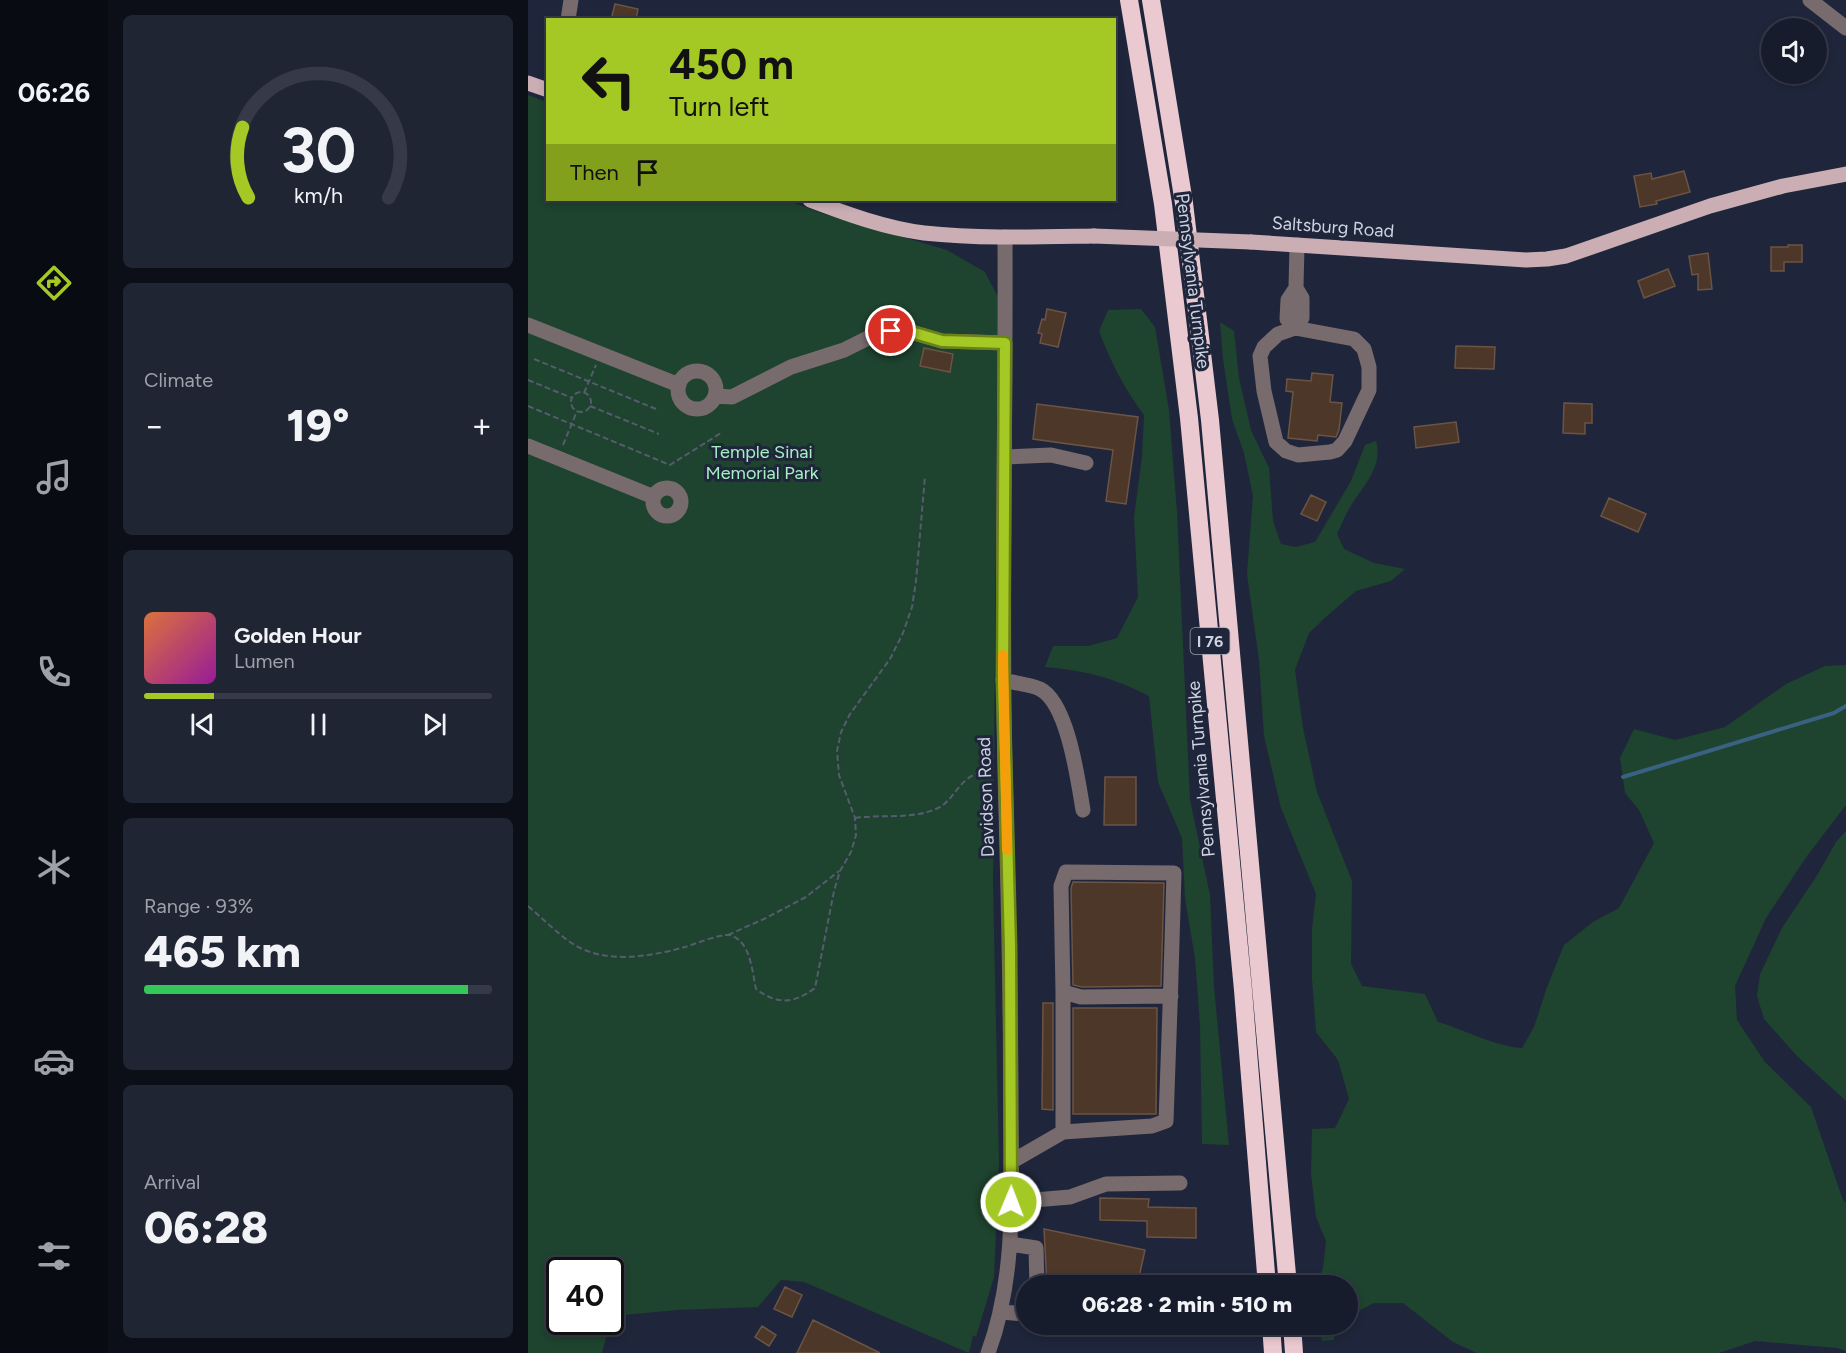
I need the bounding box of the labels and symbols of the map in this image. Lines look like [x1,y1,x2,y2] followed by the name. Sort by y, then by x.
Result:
[1171,192,1215,370] street label: Pennsylvania Turnpike
[1271,212,1395,242] street label: Saltsburg Road
[865,305,916,356] pin
[706,441,819,484] park label: Temple Sinai Memorial Park
[1190,628,1230,654] road number: I 76
[1182,680,1220,858] street label: Pennsylvania Turnpike
[973,737,999,857] street label: Davidson Road
[979,1170,1043,1234] position arrow
[546,1257,624,1335] speed limit sign: 40

